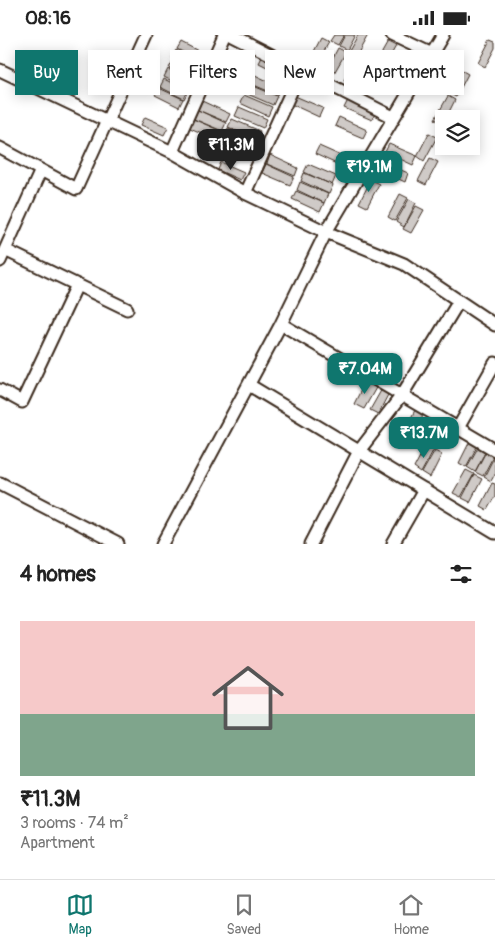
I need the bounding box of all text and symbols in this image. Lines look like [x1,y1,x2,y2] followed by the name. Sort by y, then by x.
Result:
[25,6,71,30] text: 08:16
[15,50,78,95] chip: Buy
[88,50,160,95] chip: Rent
[170,50,255,95] chip: Filters
[265,50,334,95] chip: New
[344,50,464,95] chip: Apartment
[435,110,480,155] map controls
[435,110,480,155] button: layers
[190,129,272,171] pin: ₹11.3M
[208,135,254,155] text: ₹11.3M
[328,151,410,193] pin: ₹19.1M
[346,157,392,177] text: ₹19.1M
[324,353,406,395] pin: ₹7.04M
[338,359,392,379] text: ₹7.04M
[383,417,465,459] pin: ₹13.7M
[400,423,448,443] text: ₹13.7M
[447,560,475,588] icon: filters
[20,561,96,588] text: 4 homes
[203,653,293,743] icon: home
[20,786,80,813] text: ₹11.3M
[20,813,129,833] text: 3 rooms · 74 m²
[20,833,95,853] text: Apartment
[66,891,94,938] tab: Map
[226,891,261,938] tab: Saved
[394,891,429,938] tab: Home

